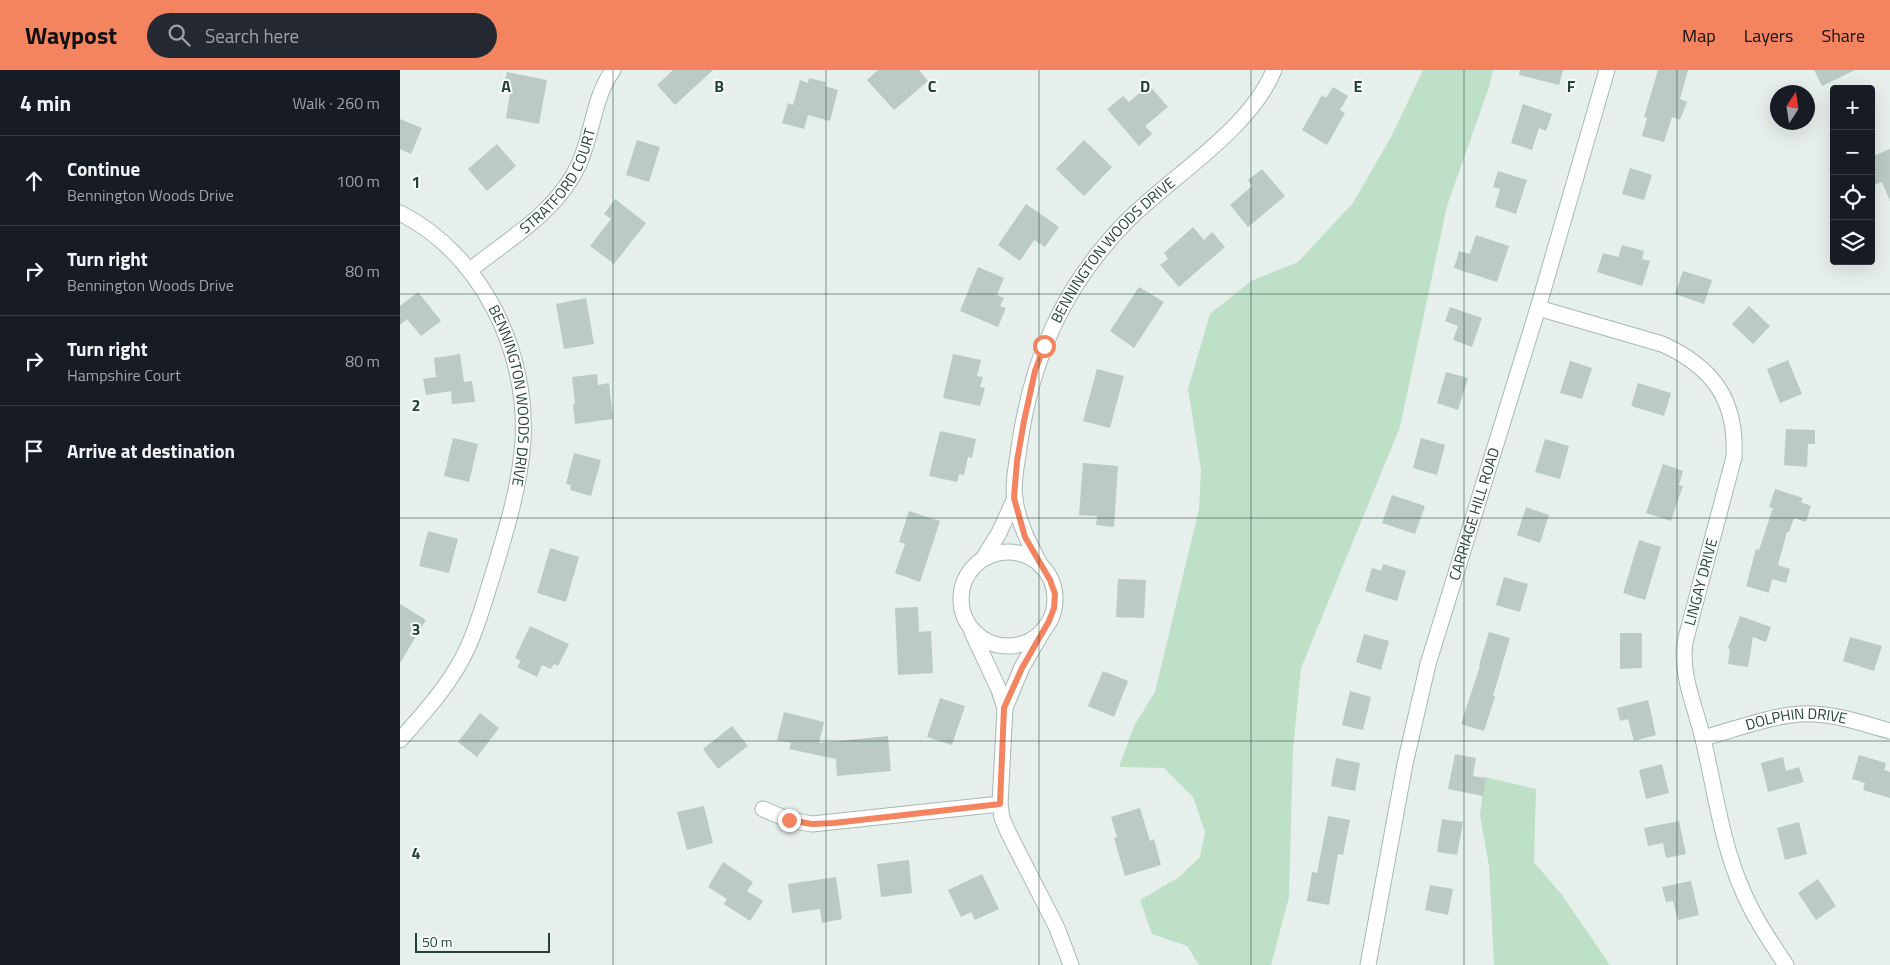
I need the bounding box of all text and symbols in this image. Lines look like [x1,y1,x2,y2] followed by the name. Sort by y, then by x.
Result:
[147,13,497,58] search box
[25,17,117,53] text: Waypost
[165,21,193,49] icon: search
[205,21,299,50] text: Search here
[1682,22,1716,49] text: Map
[1744,22,1793,49] text: Layers
[1821,22,1865,49] text: Share
[501,74,511,98] text: A
[714,74,724,98] text: B
[928,74,937,98] text: C
[1140,74,1150,98] text: D
[1354,74,1363,98] text: E
[1567,74,1576,98] text: F
[1770,85,1815,130] north arrow
[1830,85,1875,265] map controls
[1830,85,1875,130] button: +
[20,87,71,119] text: 4 min
[292,91,380,115] text: Walk · 260 m
[514,126,601,239] street label: STRATFORD COURT
[1830,130,1875,175] button: −
[67,154,140,183] text: Continue
[20,167,48,195] icon: ahead
[336,169,380,193] text: 100 m
[412,170,420,194] text: 1
[1045,171,1180,327] street label: BENNINGTON WOODS DRIVE
[1830,175,1875,220] button: locate
[67,183,234,207] text: Bennington Woods Drive
[1830,220,1875,265] button: layers
[67,244,148,273] text: Turn right
[20,257,48,285] icon: right
[345,259,380,283] text: 80 m
[67,273,234,297] text: Bennington Woods Drive
[483,300,535,488] street label: BENNINGTON WOODS DRIVE
[67,334,148,363] text: Turn right
[1033,335,1056,358] route start
[20,347,48,375] icon: right
[345,349,380,373] text: 80 m
[67,363,181,387] text: Hampshire Court
[412,393,420,417] text: 2
[67,436,235,465] text: Arrive at destination
[20,437,48,465] icon: arrive
[1443,444,1505,583] street label: CARRIAGE HILL ROAD
[1678,536,1723,628] street label: LINGAY DRIVE
[412,617,420,641] text: 3
[1743,702,1849,736] street label: DOLPHIN DRIVE
[778,809,801,832] route end
[412,841,421,865] text: 4
[415,930,550,953] scale bar
[422,931,452,952] text: 50 m

